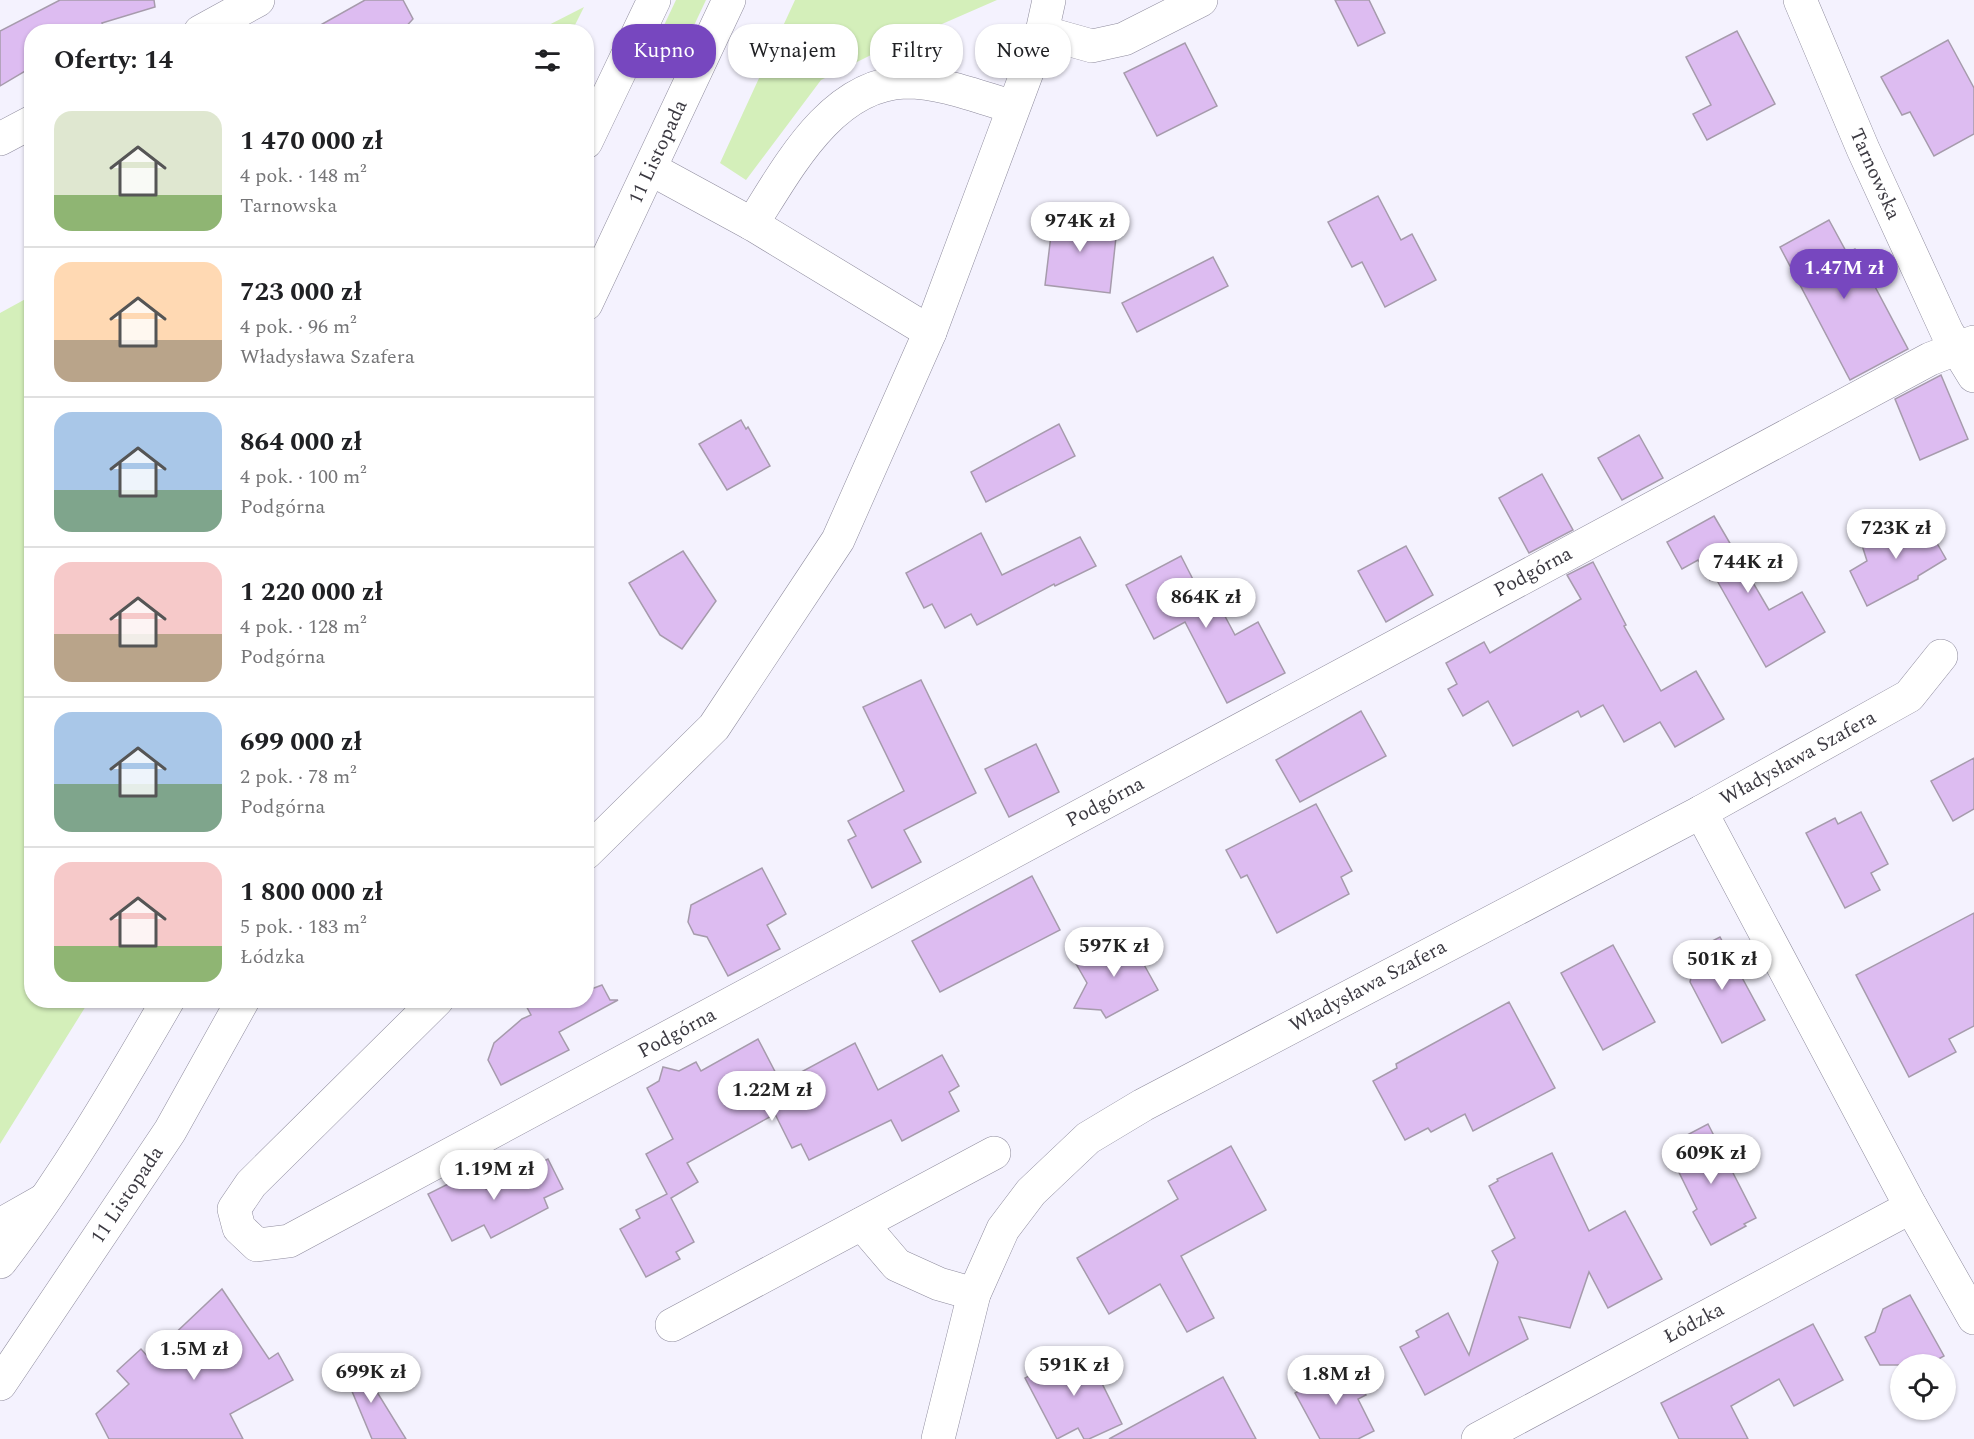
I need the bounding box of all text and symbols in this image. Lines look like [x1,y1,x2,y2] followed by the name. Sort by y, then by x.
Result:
[612,24,716,78] chip: Kupno
[728,24,858,78] chip: Wynajem
[870,24,963,78] chip: Filtry
[975,24,1071,78] chip: Nowe
[54,40,173,80] text: Oferty: 14
[531,44,564,77] icon: filters
[621,95,695,209] street label: 11 Listopada
[240,121,383,161] text: 1 470 000 zł
[1842,124,1909,225] street label: Tarnowska
[102,135,174,207] icon: home
[240,161,367,191] text: 4 pok. · 148 m²
[240,191,337,221] text: Tarnowska
[1025,202,1135,253] pin: 974K zł
[1045,206,1115,236] text: 974K zł
[1782,249,1906,300] pin: 1.47M zł
[1804,253,1884,283] text: 1.47M zł
[240,272,362,312] text: 723 000 zł
[102,286,174,358] icon: home
[240,312,357,342] text: 4 pok. · 96 m²
[240,342,415,372] text: Władysława Szafera
[240,422,362,462] text: 864 000 zł
[102,436,174,508] icon: home
[240,462,367,492] text: 4 pok. · 100 m²
[240,492,325,522] text: Podgórna
[1841,509,1951,560] pin: 723K zł
[1861,513,1931,543] text: 723K zł
[1488,539,1578,605] street label: Podgórna
[1693,543,1803,594] pin: 744K zł
[1713,547,1783,577] text: 744K zł
[240,572,383,612] text: 1 220 000 zł
[1151,578,1261,629] pin: 864K zł
[1171,582,1241,612] text: 864K zł
[102,586,174,658] icon: home
[240,612,367,642] text: 4 pok. · 128 m²
[240,642,325,672] text: Podgórna
[1714,702,1882,813] street label: Władysława Szafera
[240,722,362,762] text: 699 000 zł
[102,736,174,808] icon: home
[240,762,357,792] text: 2 pok. · 78 m²
[1060,769,1150,835] street label: Podgórna
[240,792,325,822] text: Podgórna
[240,872,383,912] text: 1 800 000 zł
[102,886,174,958] icon: home
[240,912,367,942] text: 5 pok. · 183 m²
[1059,927,1169,978] pin: 597K zł
[1079,931,1149,961] text: 597K zł
[1284,932,1452,1040] street label: Władysława Szafera
[1667,940,1777,991] pin: 501K zł
[240,942,305,972] text: Łódzka
[1687,944,1757,974] text: 501K zł
[632,1000,722,1066] street label: Podgórna
[710,1071,834,1122] pin: 1.22M zł
[732,1075,812,1105] text: 1.22M zł
[1656,1134,1766,1185] pin: 609K zł
[1676,1138,1746,1168] text: 609K zł
[83,1140,171,1250] street label: 11 Listopada
[432,1150,556,1201] pin: 1.19M zł
[454,1154,534,1184] text: 1.19M zł
[1658,1294,1730,1351] street label: Łódzka
[139,1330,249,1381] pin: 1.5M zł
[159,1334,229,1364] text: 1.5M zł
[1019,1346,1129,1397] pin: 591K zł
[1039,1350,1109,1380] text: 591K zł
[316,1353,426,1404] pin: 699K zł
[1890,1354,1956,1420] map controls
[1890,1354,1956,1420] button: locate
[1281,1355,1391,1406] pin: 1.8M zł
[336,1357,406,1387] text: 699K zł
[1301,1359,1371,1389] text: 1.8M zł

